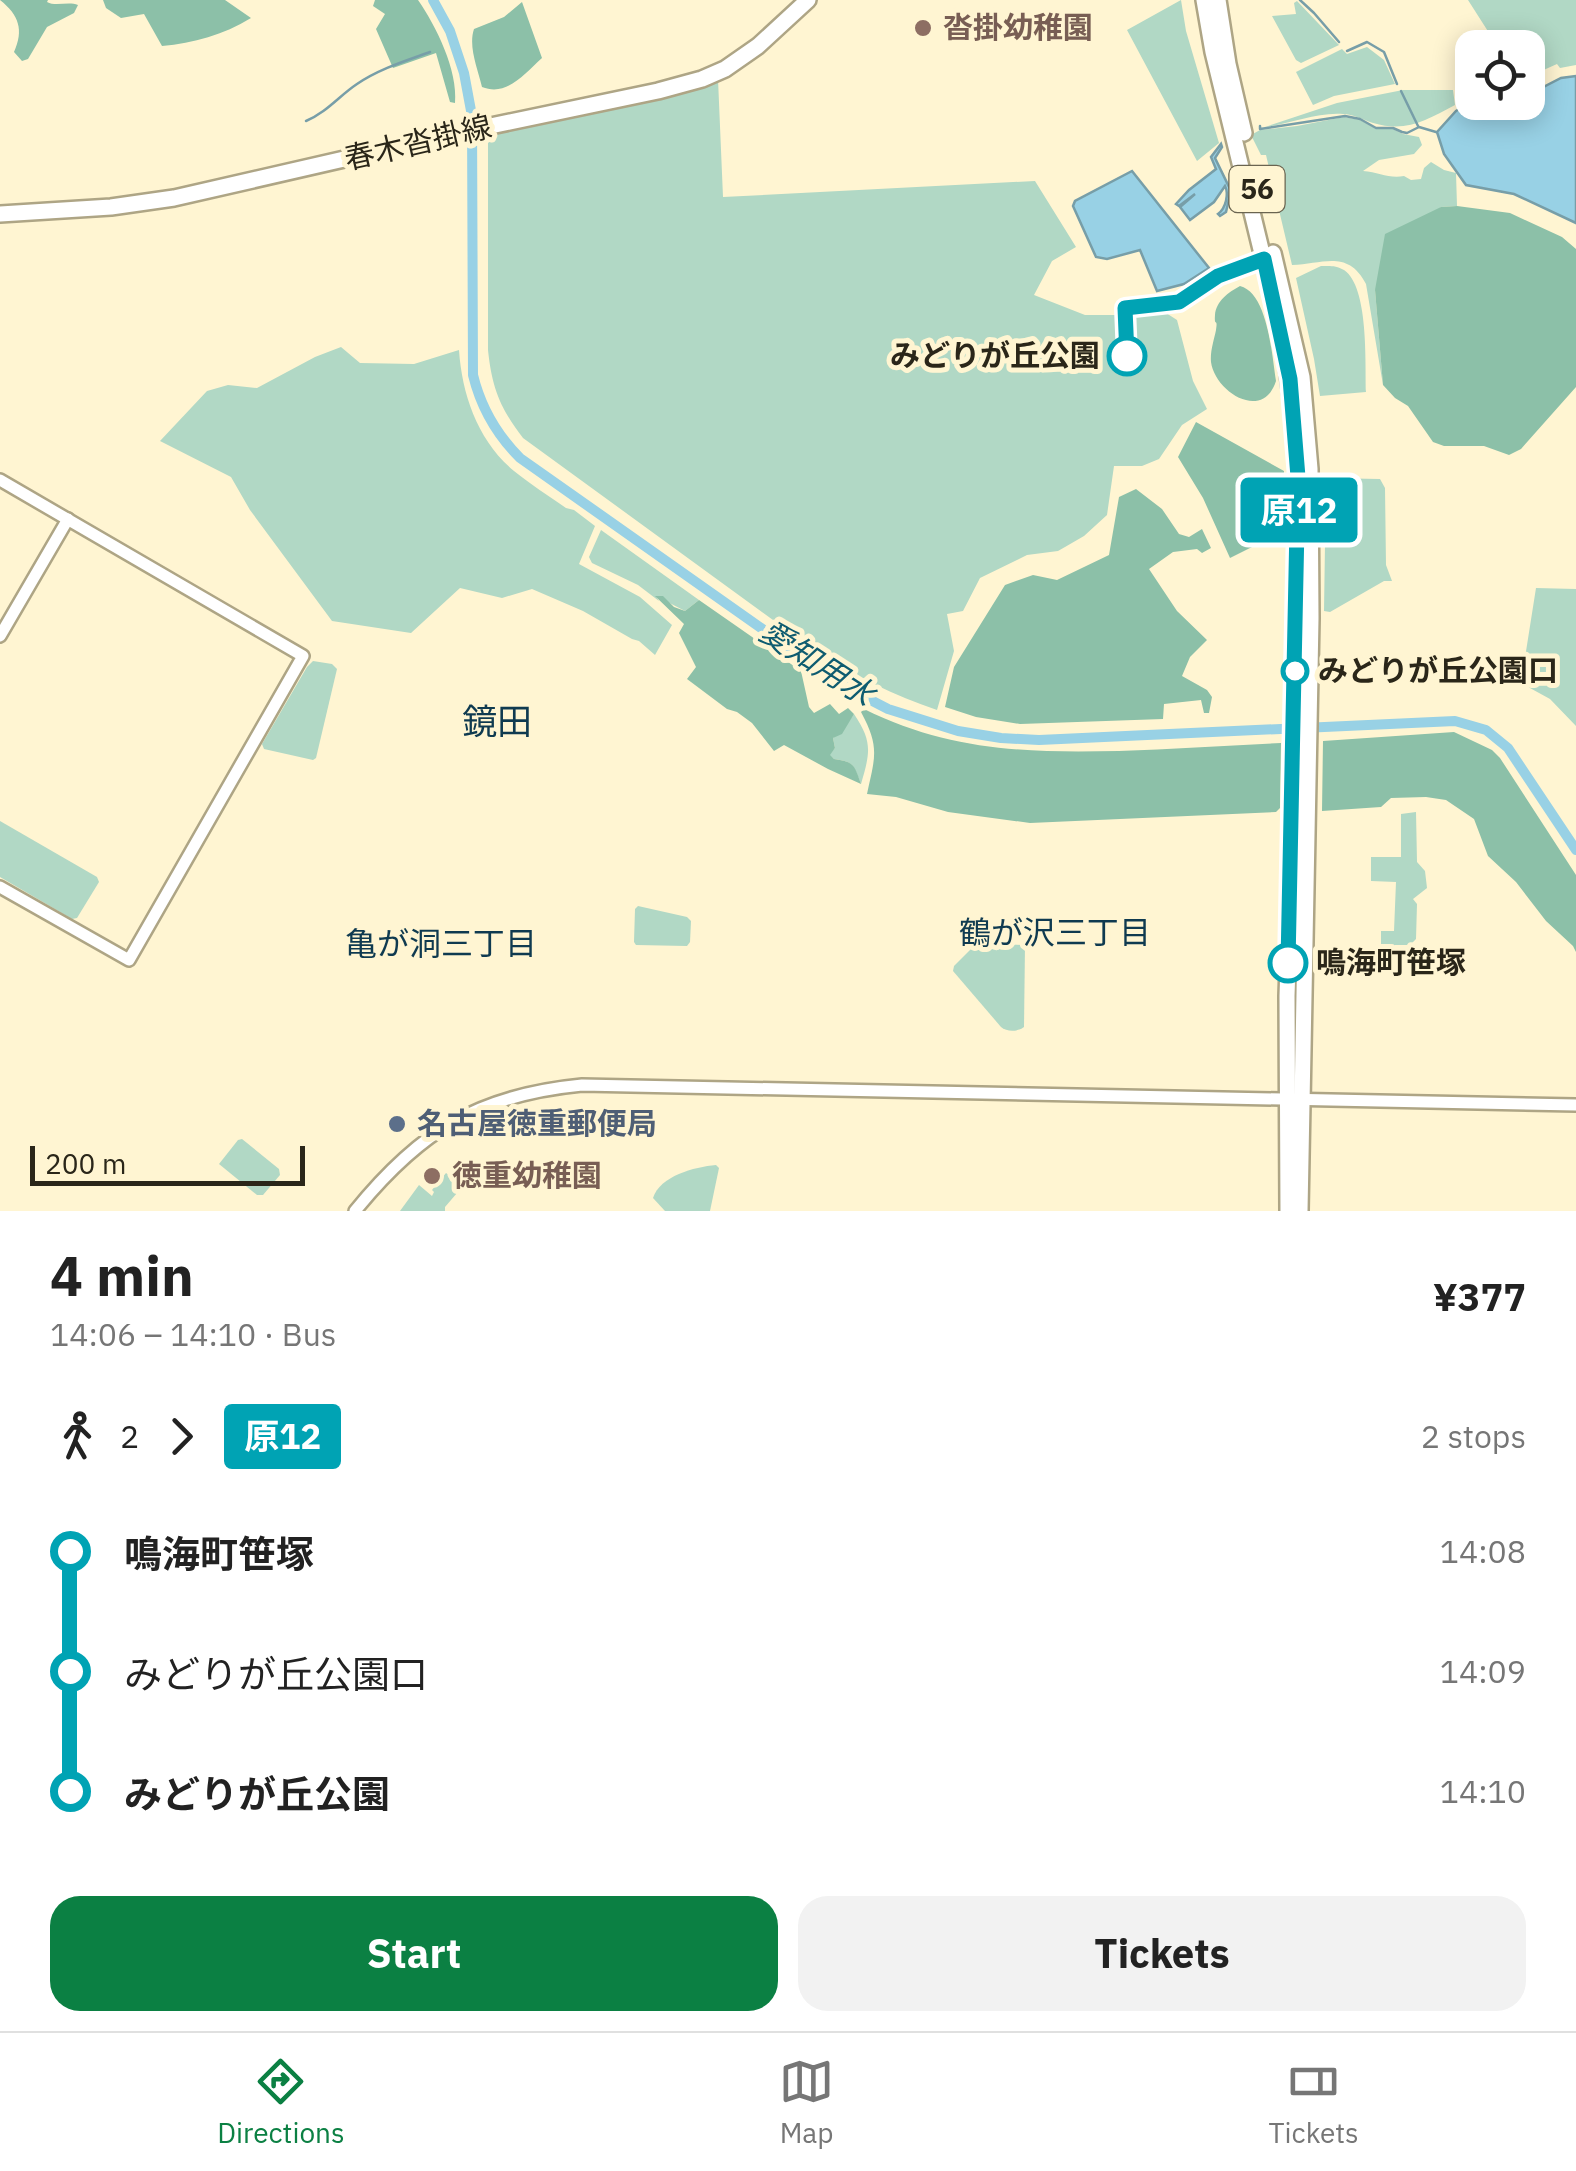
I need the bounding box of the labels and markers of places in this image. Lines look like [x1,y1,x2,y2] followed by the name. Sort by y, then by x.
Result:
[943,7,1093,46] place label: 沓掛幼稚園
[912,17,934,39] marker: 沓掛幼稚園
[890,335,1100,374] place label: みどりが丘公園
[1108,337,1146,375] marker: みどりが丘公園
[1318,650,1558,689] place label: みどりが丘公園口
[1282,658,1308,684] marker: みどりが丘公園口
[1316,942,1466,981] place label: 鳴海町笹塚
[1269,944,1307,982] marker: 鳴海町笹塚
[417,1103,657,1142] place label: 名古屋徳重郵便局
[386,1113,408,1135] marker: 名古屋徳重郵便局
[452,1155,602,1194] place label: 徳重幼稚園
[421,1165,443,1187] marker: 徳重幼稚園

